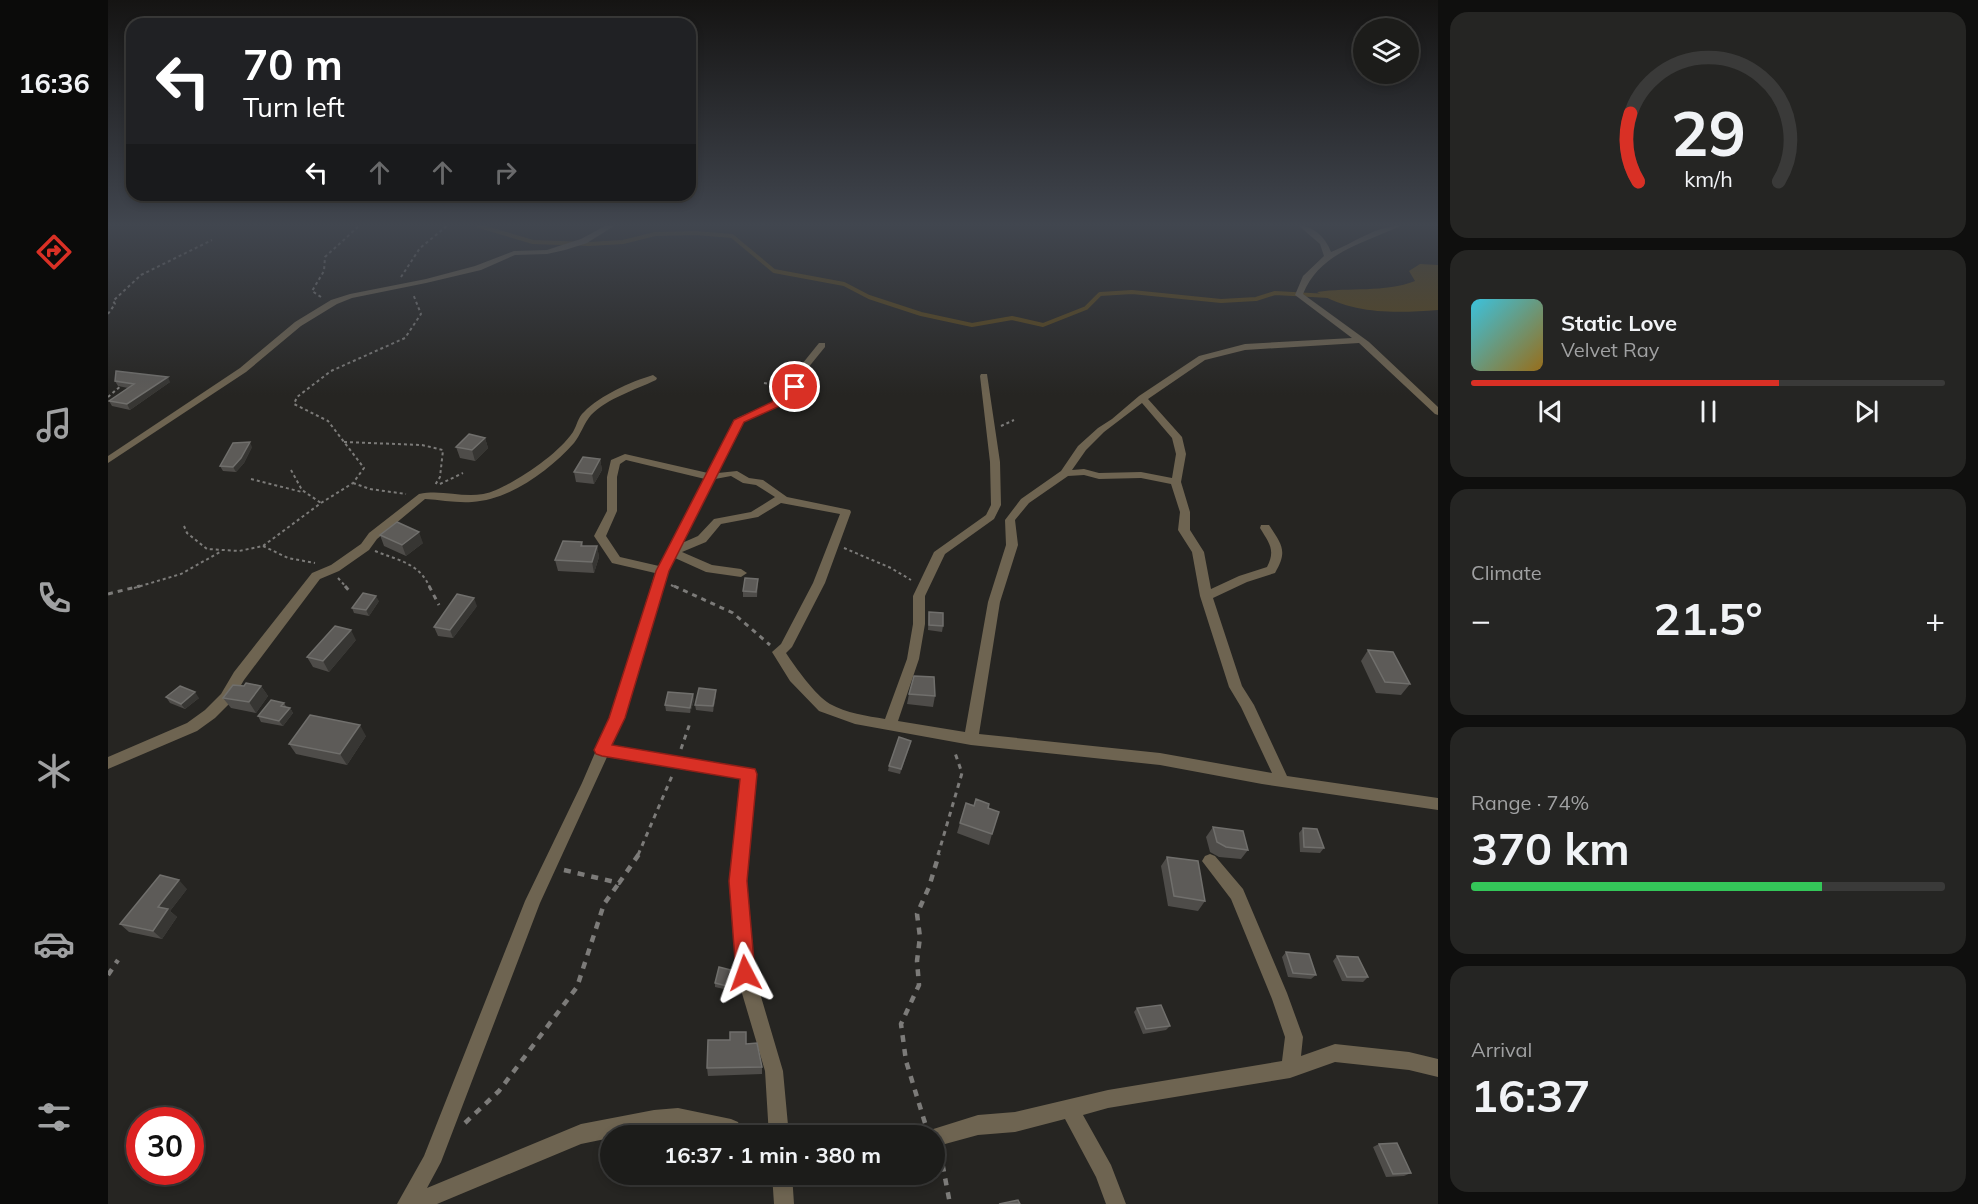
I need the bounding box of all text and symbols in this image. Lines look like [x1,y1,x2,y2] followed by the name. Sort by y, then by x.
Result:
[1353,18,1419,84] map controls
[1353,18,1419,84] button: layers
[243,38,343,91] text: 70 m
[144,42,222,120] icon: left
[18,66,90,100] text: 16:36
[243,90,345,124] text: Turn left
[1671,93,1745,172] text: 29
[300,156,333,189] icon: left
[363,156,396,189] icon: ahead
[426,156,459,189] icon: ahead
[489,156,522,189] icon: right
[1684,166,1732,193] text: km/h
[33,231,75,273] icon: directions
[1561,309,1677,337] text: Static Love
[1561,337,1659,362] text: Velvet Ray
[769,361,820,412] pin
[778,370,811,403] icon: arrive
[1534,395,1567,428] icon: previous
[1692,395,1725,428] icon: pause
[1850,395,1883,428] icon: next
[33,404,75,446] icon: music
[1471,560,1542,585] text: Climate
[33,577,75,619] icon: phone
[1653,590,1763,646] text: 21.5°
[1471,599,1491,640] text: −
[1925,599,1945,640] text: +
[33,750,75,792] icon: climate
[1471,790,1589,815] text: Range · 74%
[1471,820,1630,876] text: 370 km
[33,923,75,965] icon: car
[713,941,777,1005] position arrow
[1471,1037,1532,1062] text: Arrival
[1471,1067,1590,1123] text: 16:37
[33,1096,75,1138] icon: filters
[126,1107,204,1185] speed limit sign: 30
[664,1141,881,1169] text: 16:37 · 1 min · 380 m

